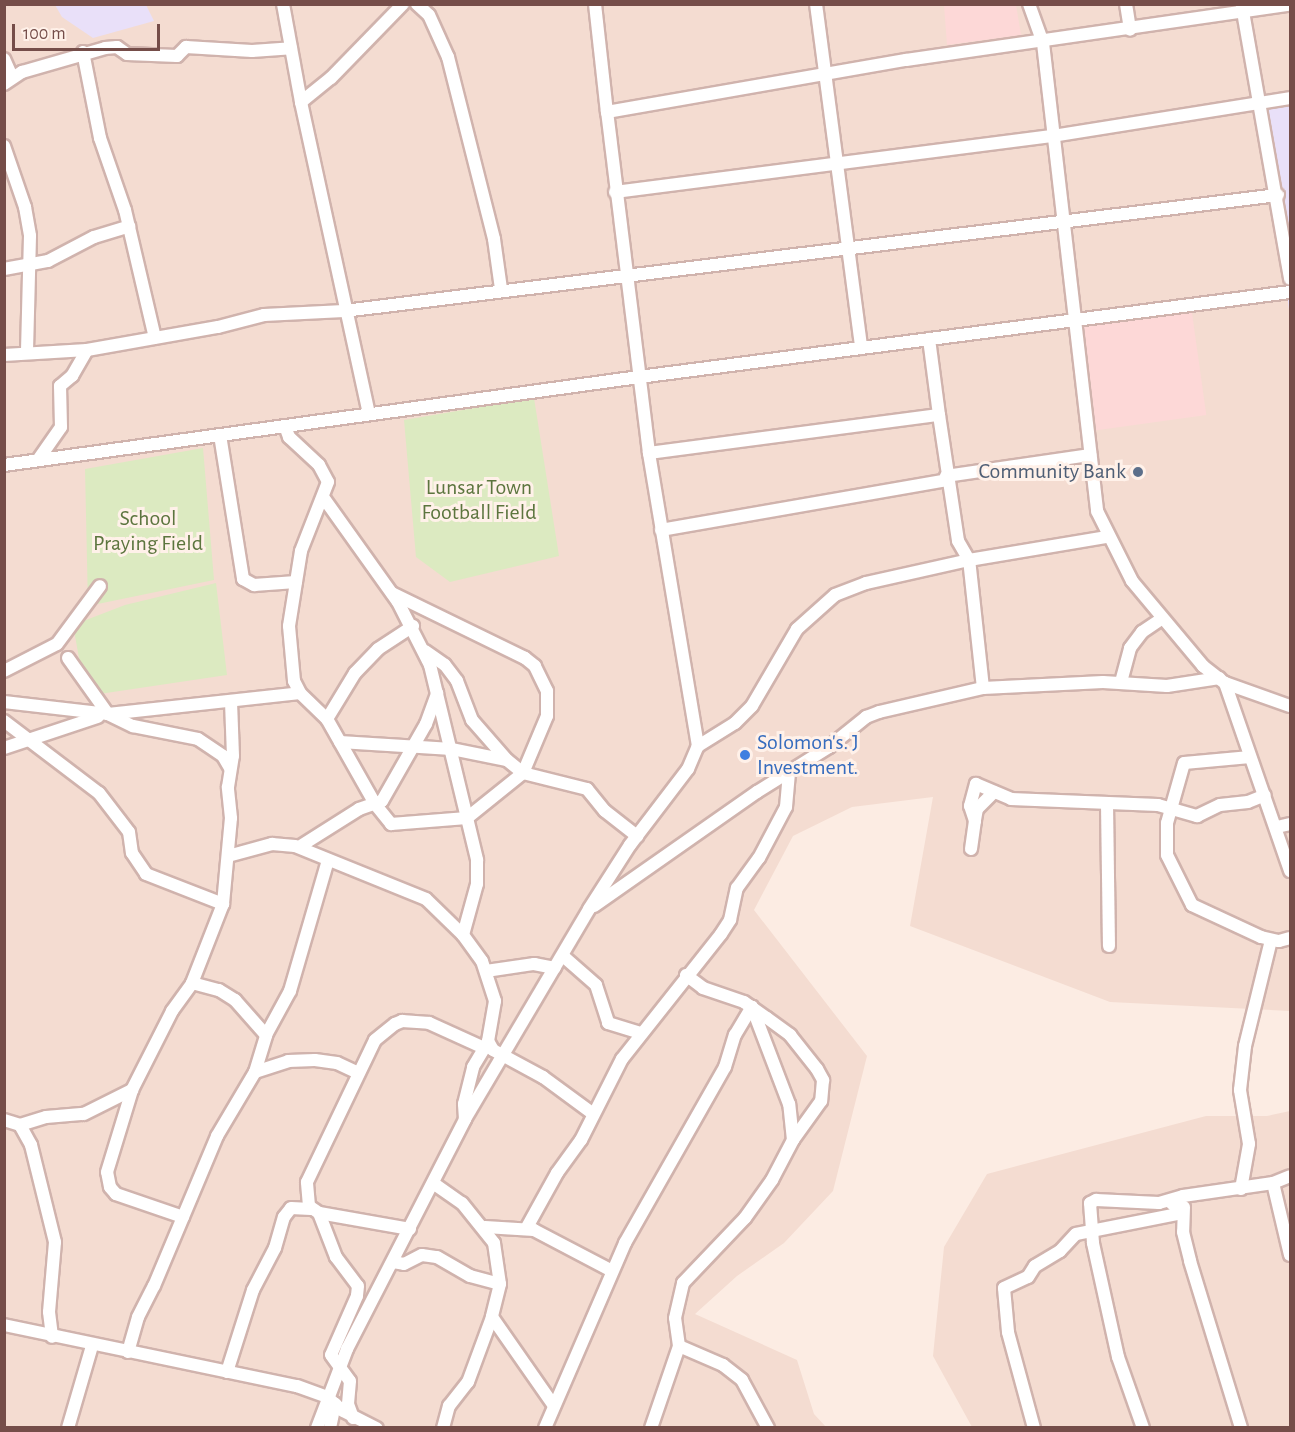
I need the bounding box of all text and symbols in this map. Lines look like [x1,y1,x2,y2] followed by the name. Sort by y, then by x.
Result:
[15,12,164,50] scale bar
[23,25,66,43] text: 100 m
[979,459,1126,485] place label: Community Bank
[1131,465,1145,479] marker: Community Bank
[421,474,537,526] park label: Lunsar Town Football Field
[93,505,203,556] park label: School Praying Field
[757,729,859,780] place label: Solomon's. J Investment.
[738,748,752,762] marker: Solomon's. J Investment.

